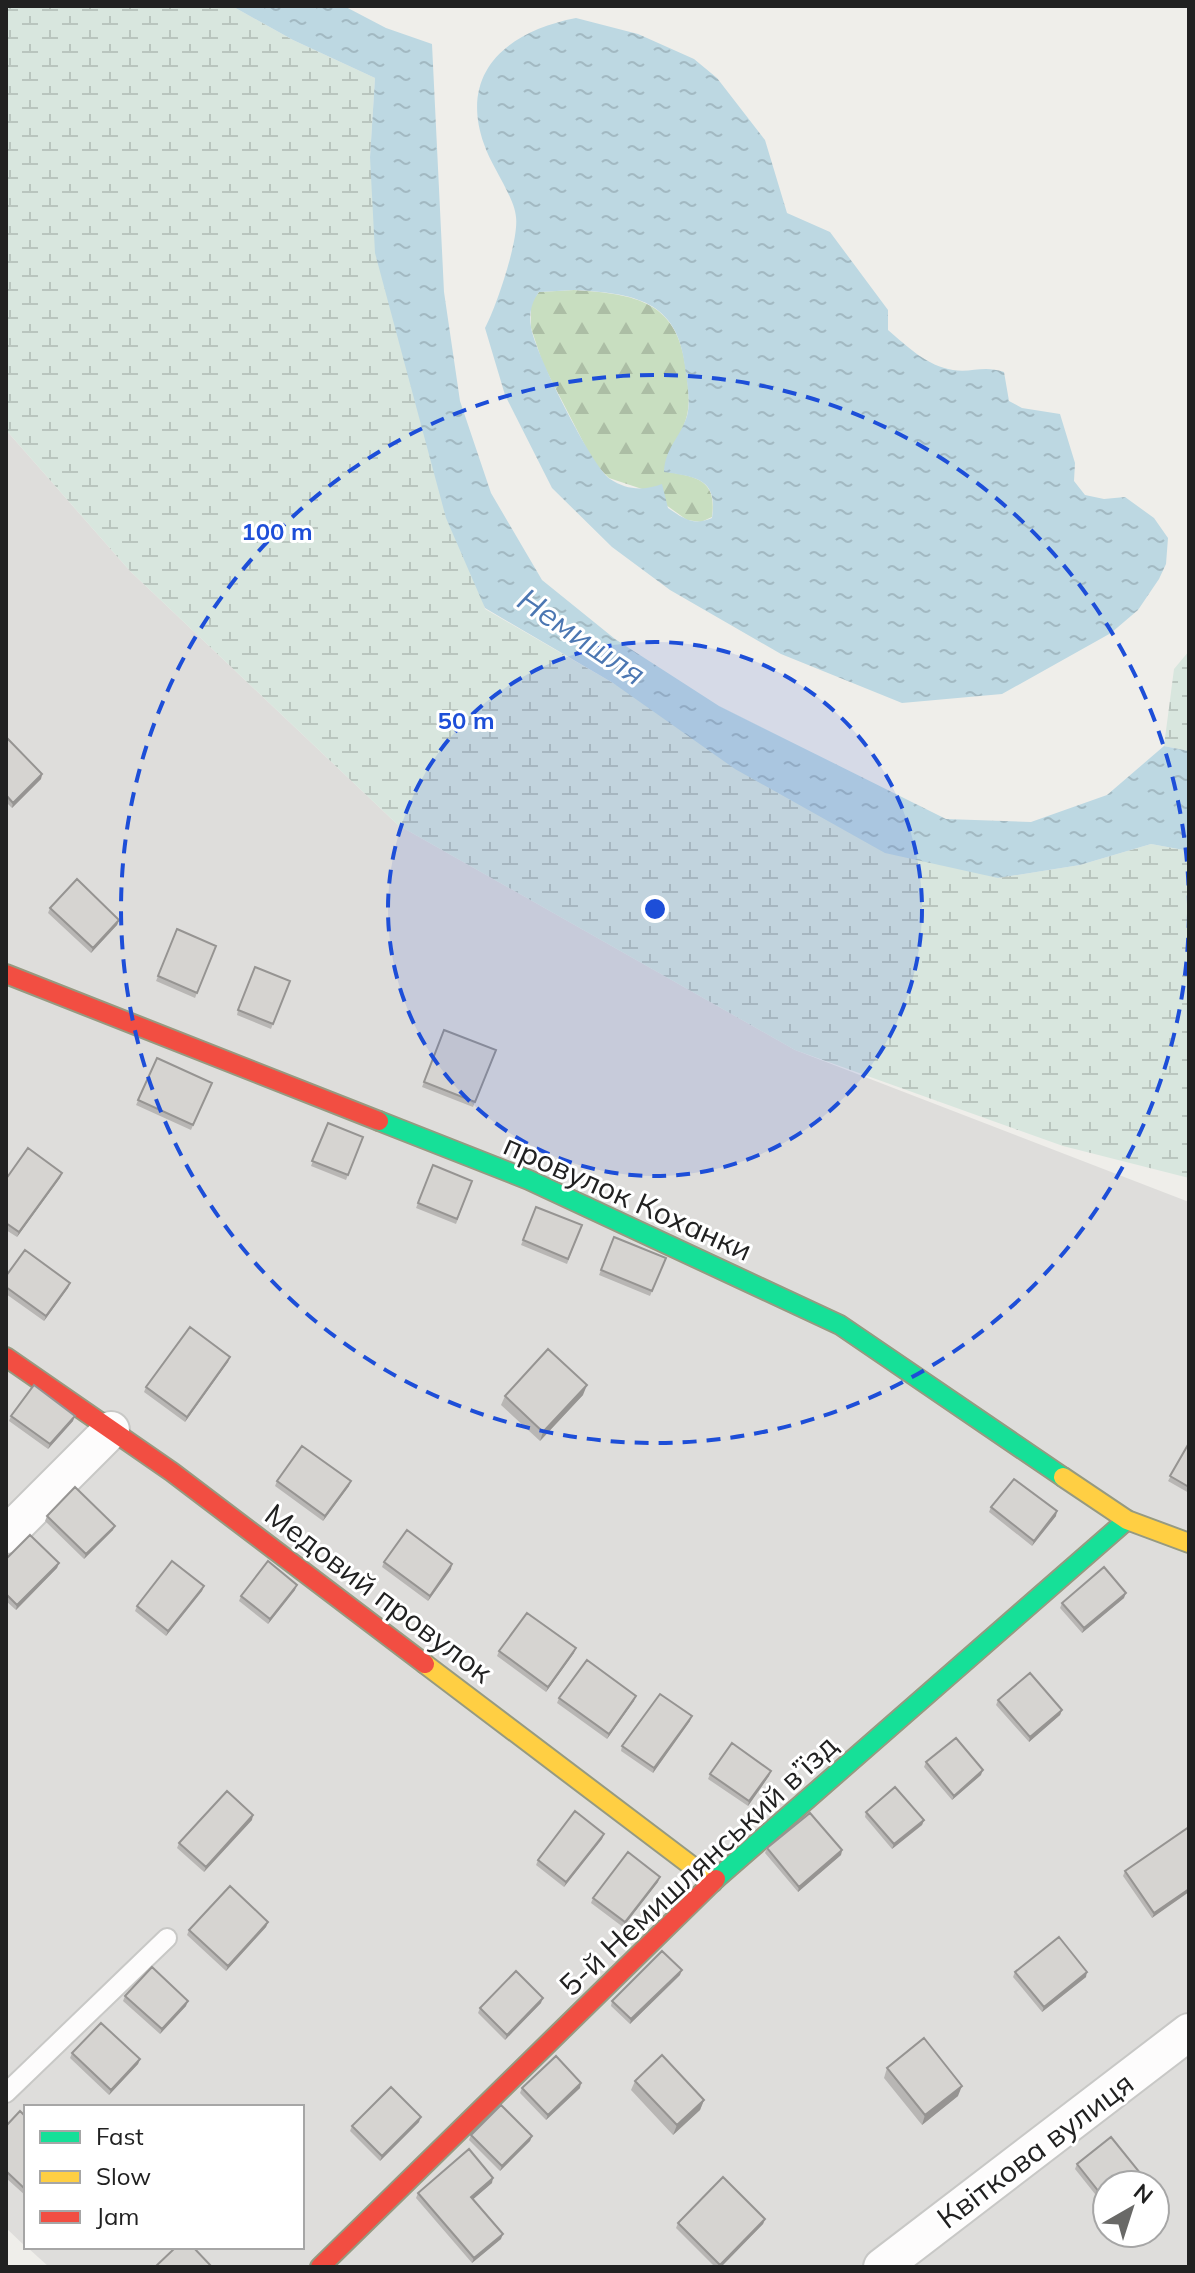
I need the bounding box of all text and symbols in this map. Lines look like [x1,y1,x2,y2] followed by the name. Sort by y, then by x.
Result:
[241,516,313,546] text: 100 m
[511,579,653,693] water label: Немишля
[438,705,494,735] text: 50 m
[641,895,669,923] centre of rings
[498,1125,758,1269] street label: провулок Коханки
[258,1495,501,1691] street label: Медовий провулок
[551,1726,845,2004] street label: 5-й Немишлянський в’їзд
[929,2064,1141,2236] street label: Квіткова вулиця
[24,2105,304,2249] legend
[96,2121,144,2151] text: Fast
[96,2161,151,2191] text: Slow
[1091,2169,1171,2249] north arrow
[1128,2177,1159,2210] text: N
[96,2201,139,2231] text: Jam

